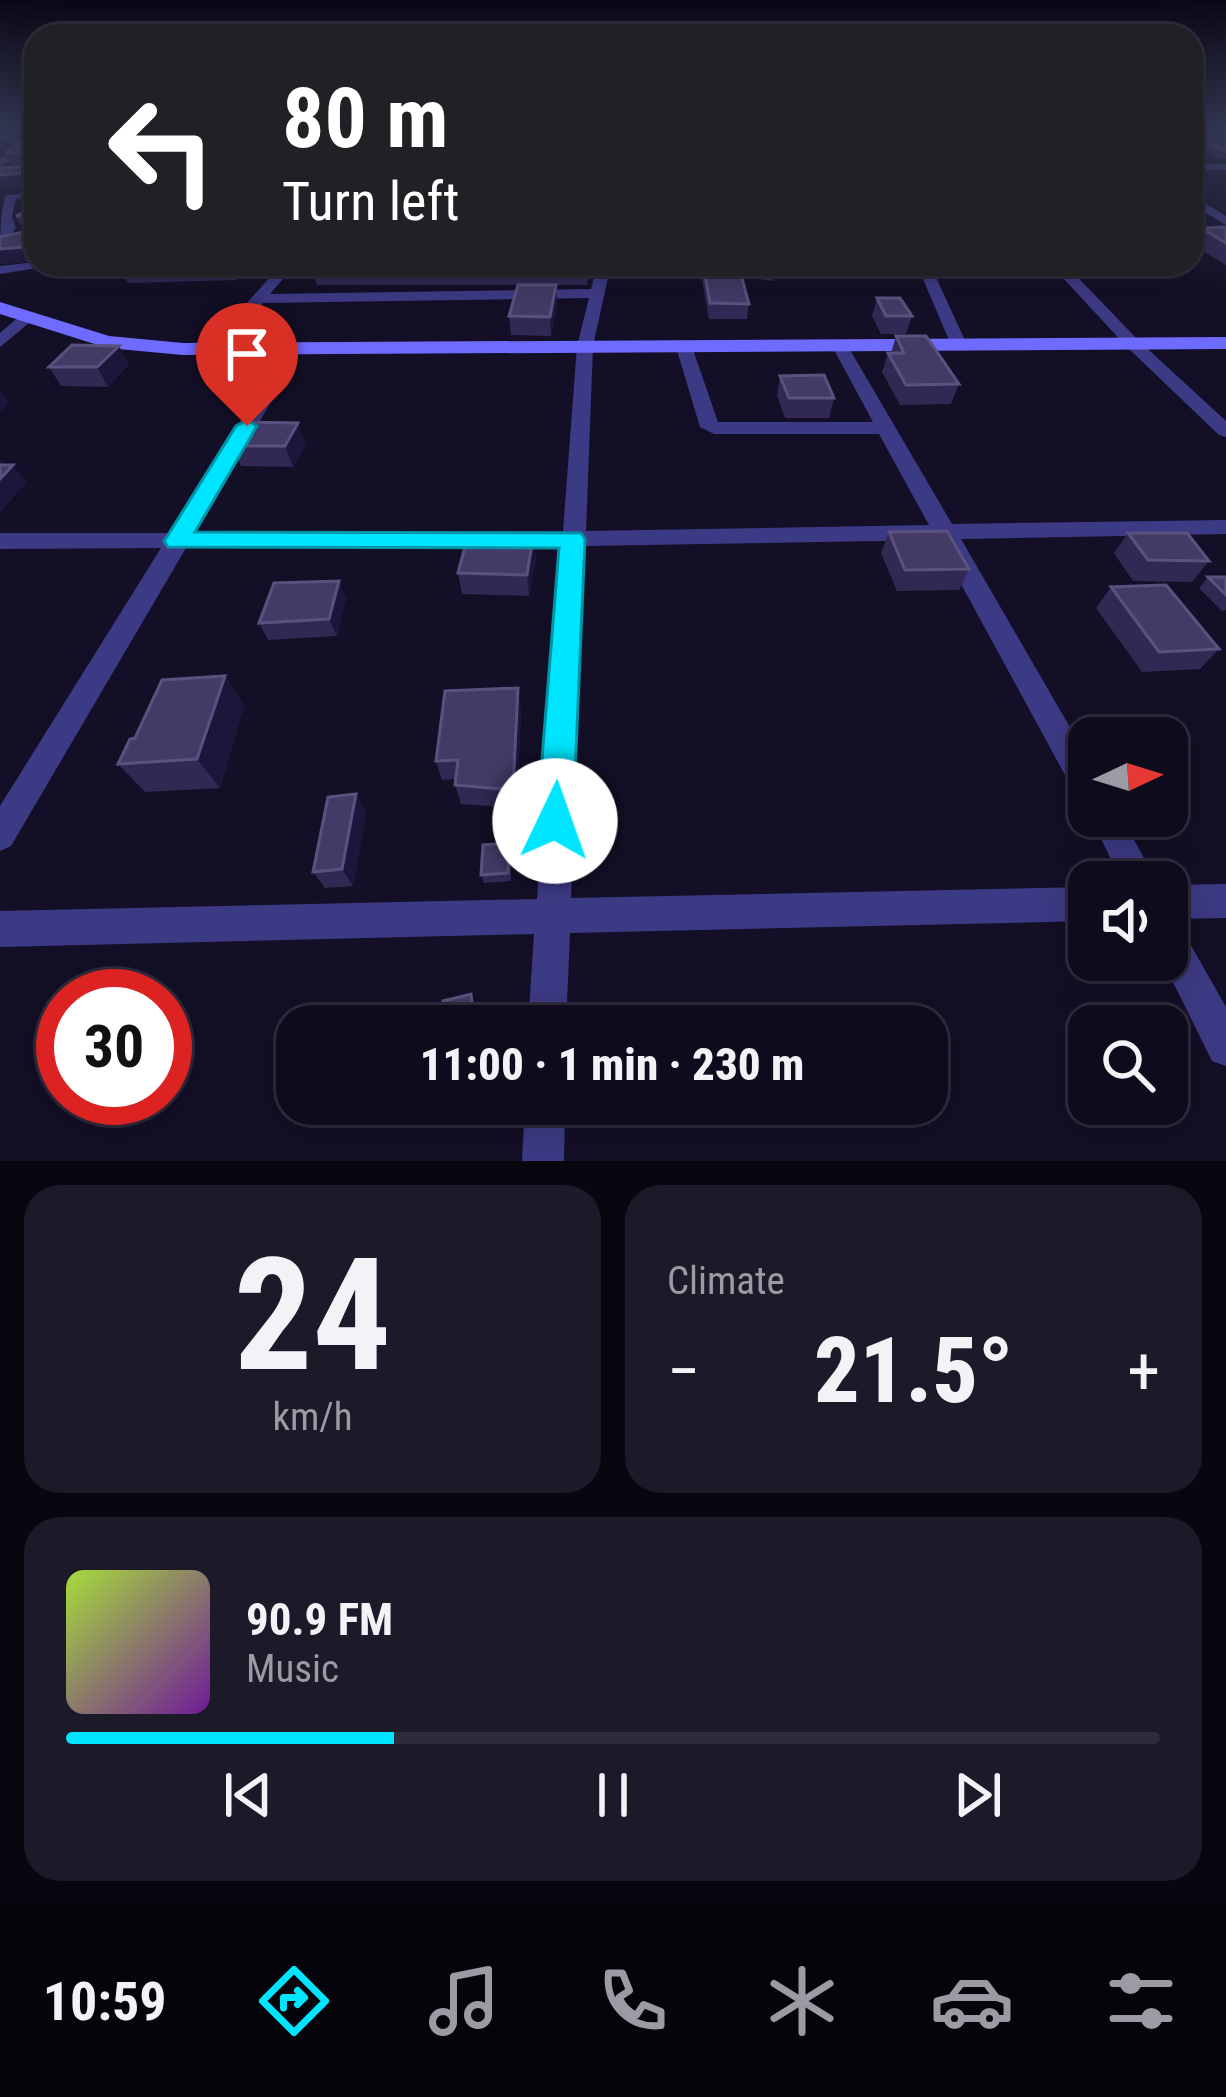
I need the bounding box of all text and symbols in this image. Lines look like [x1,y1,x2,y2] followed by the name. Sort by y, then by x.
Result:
[282,69,449,168] text: 80 m
[84,72,240,228] icon: left
[282,170,459,233] text: Turn left
[196,303,298,426] pin
[214,321,280,387] icon: arrive
[1068,717,1188,837] north arrow
[1068,717,1188,1125] map controls
[492,758,618,884] position arrow
[1068,861,1188,981] button: sound
[36,969,192,1125] speed limit sign: 30
[1068,1005,1188,1125] button: search
[420,1038,804,1091] text: 11:00 · 1 min · 230 m
[234,1224,391,1407] text: 24
[667,1258,785,1304] text: Climate
[814,1319,1013,1424] text: 21.5°
[667,1333,700,1410] text: −
[1127,1333,1160,1410] text: +
[272,1394,353,1440] text: km/h
[246,1593,393,1646] text: 90.9 FM
[246,1646,339,1692] text: Music
[215,1762,281,1828] icon: previous
[580,1762,646,1828] icon: pause
[945,1762,1011,1828] icon: next
[252,1959,336,2043] icon: directions
[422,1959,506,2043] icon: music
[591,1959,675,2043] icon: phone
[760,1959,844,2043] icon: climate
[930,1959,1014,2043] icon: car
[1099,1959,1183,2043] icon: filters
[43,1970,167,2033] text: 10:59

